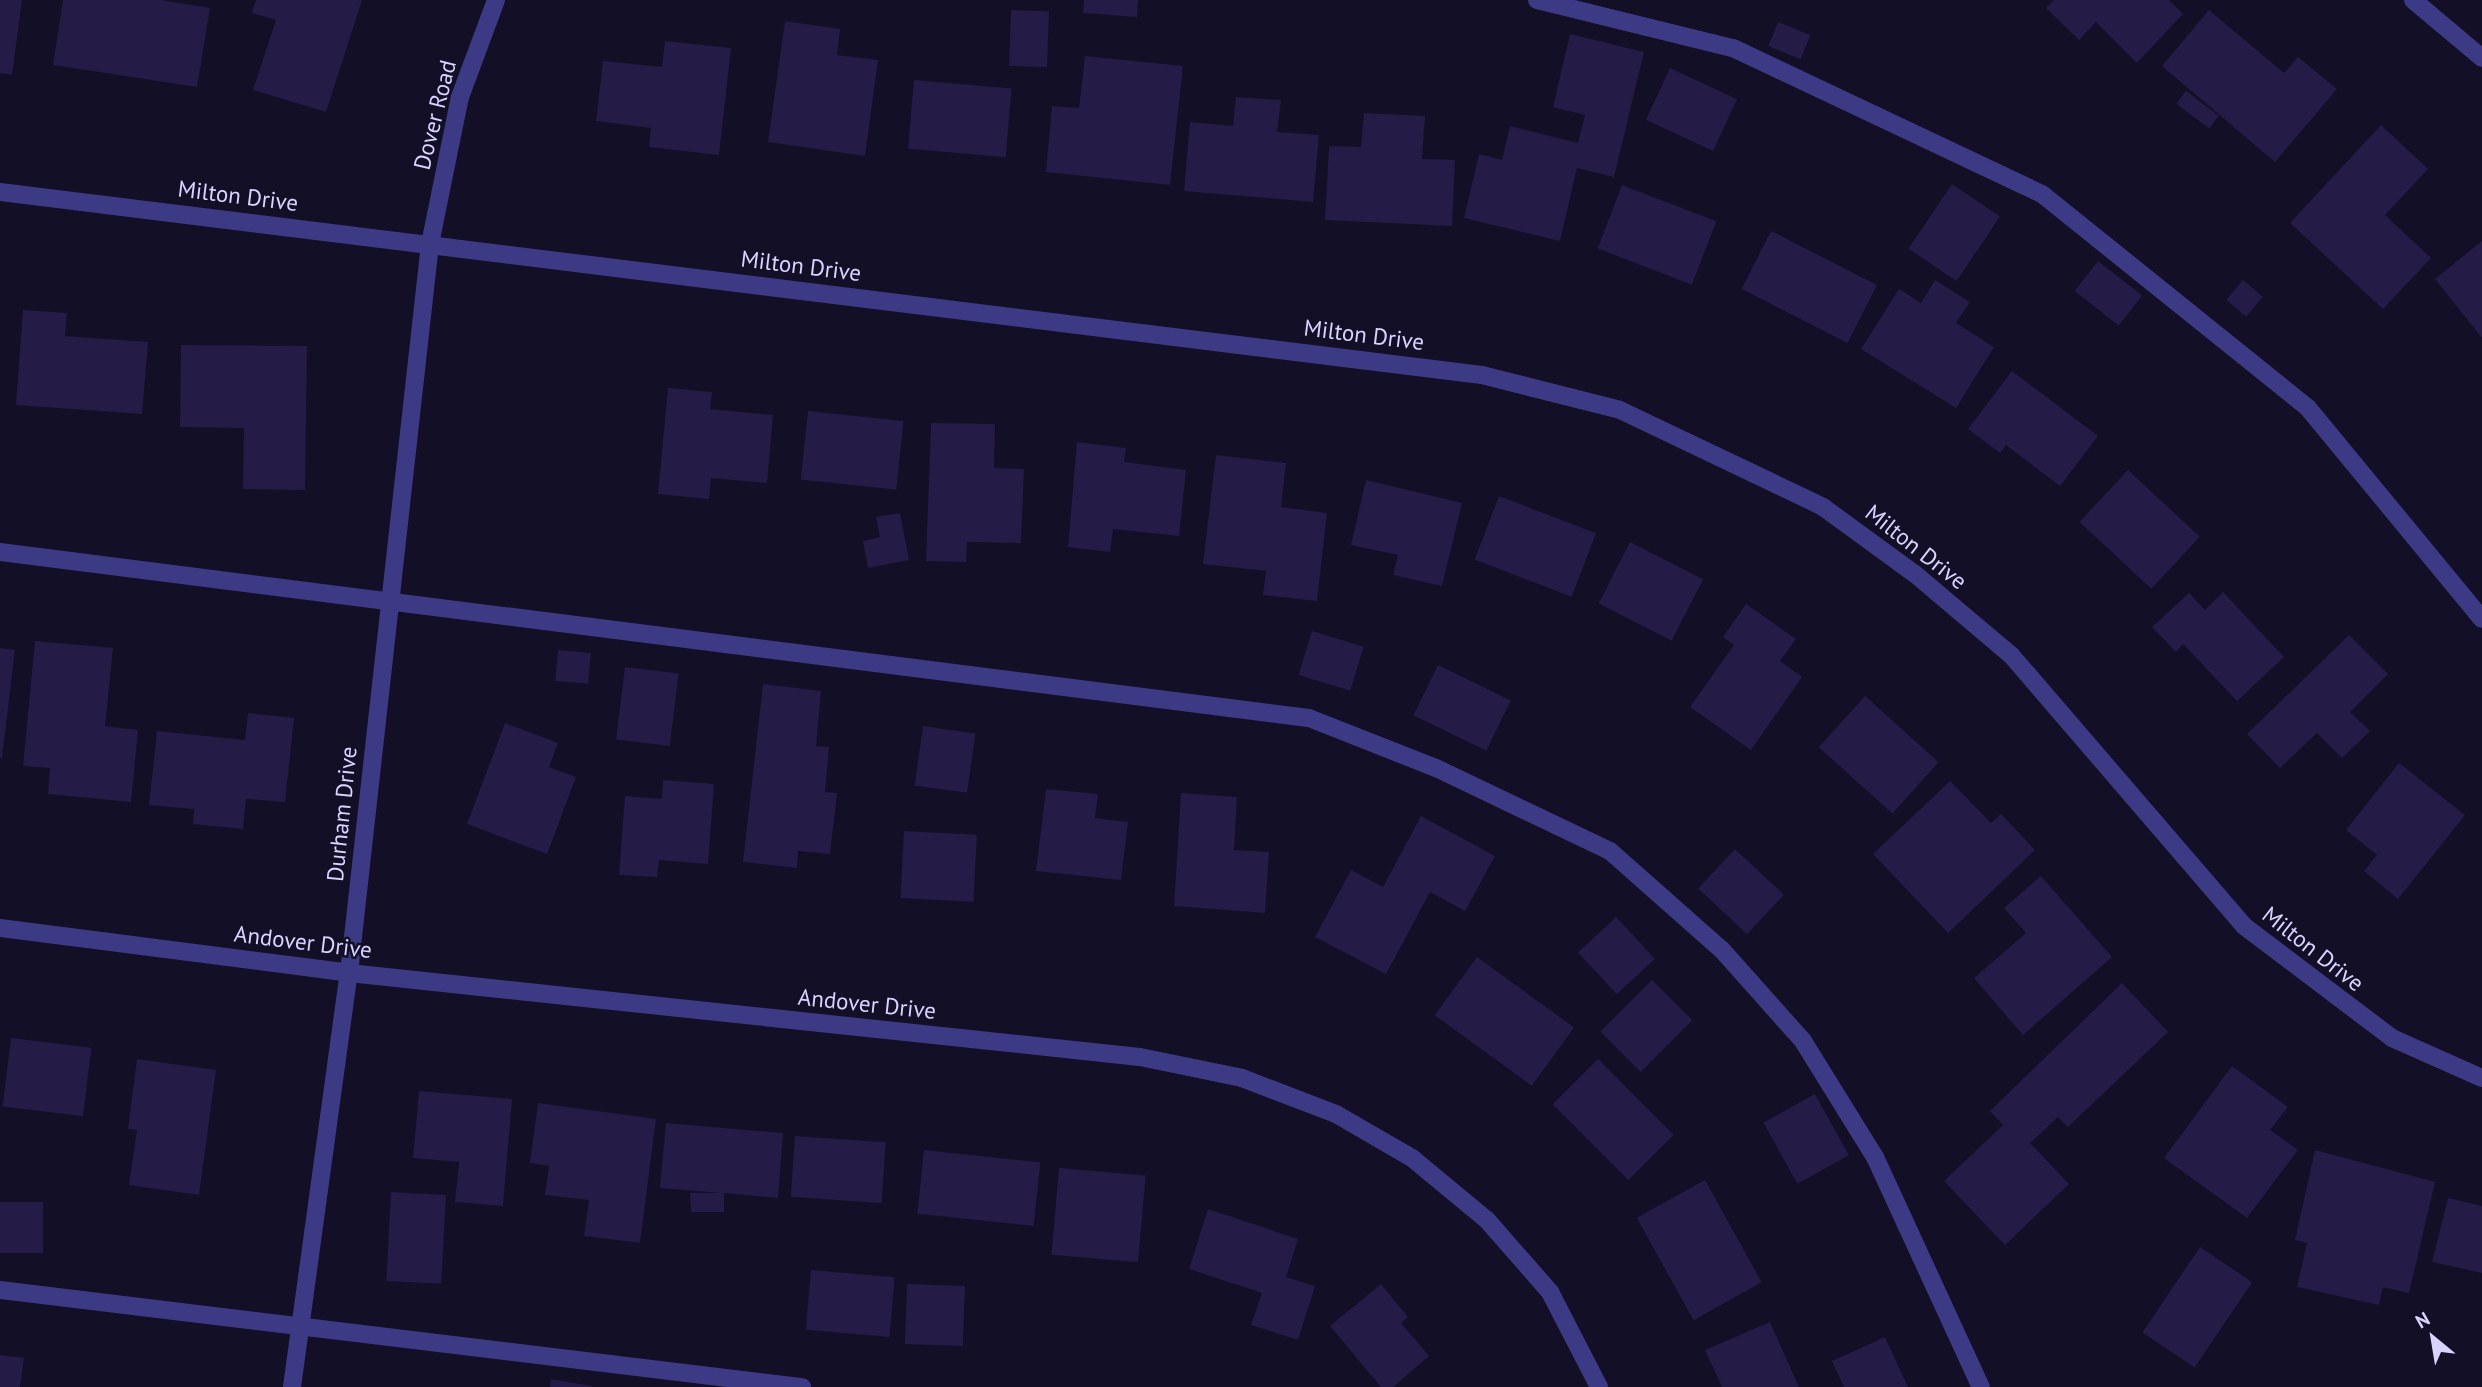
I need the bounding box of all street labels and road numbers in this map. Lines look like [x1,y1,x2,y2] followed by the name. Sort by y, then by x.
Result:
[408,57,462,173] street label: Dover Road
[176,175,300,217] street label: Milton Drive
[739,245,863,287] street label: Milton Drive
[1302,314,1426,356] street label: Milton Drive
[1860,499,1972,595] street label: Milton Drive
[321,745,363,883] street label: Durham Drive
[2257,901,2369,997] street label: Milton Drive
[233,920,373,964] street label: Andover Drive
[797,983,937,1025] street label: Andover Drive

